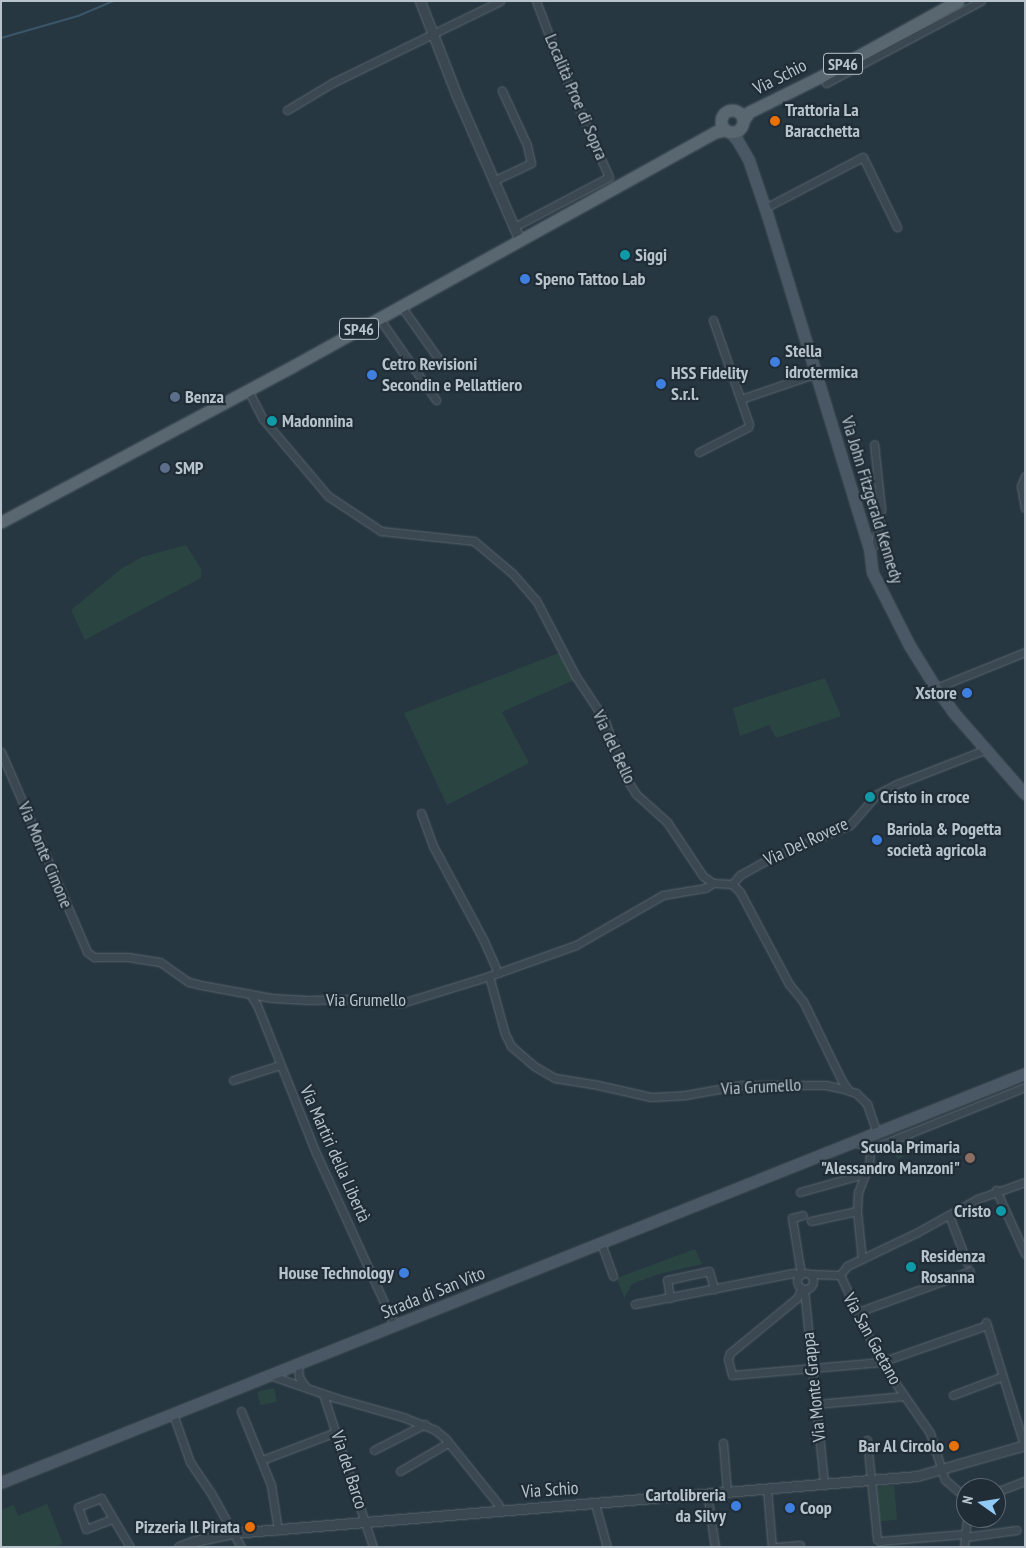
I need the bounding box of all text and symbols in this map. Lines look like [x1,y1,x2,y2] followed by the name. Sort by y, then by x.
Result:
[540,31,612,163] street label: Località Proe di Sopra
[823,51,863,78] road number: SP46
[750,54,810,100] street label: Via Schio
[785,100,860,142] place label: Trattoria La Baracchetta
[769,115,781,127] marker: Trattoria La Baracchetta
[635,244,667,266] place label: Siggi
[619,249,631,261] marker: Siggi
[535,268,646,290] place label: Speno Tattoo Lab
[519,273,531,285] marker: Speno Tattoo Lab
[339,316,379,342] road number: SP46
[785,341,858,384] place label: Stella idrotermica
[382,354,522,396] place label: Cetro Revisioni Secondin e Pellattiero
[769,356,781,368] marker: Stella idrotermica
[671,363,748,406] place label: HSS Fidelity S.r.l.
[366,369,378,381] marker: Cetro Revisioni Secondin e Pellattiero
[655,378,667,390] marker: HSS Fidelity S.r.l.
[185,386,224,408] place label: Benza
[169,391,181,403] marker: Benza
[282,410,353,432] place label: Madonnina
[836,414,908,586] street label: Via John Fitzgerald Kennedy
[266,415,278,427] marker: Madonnina
[175,457,203,479] place label: SMP
[159,462,171,474] marker: SMP
[915,682,957,704] place label: Xstore
[961,687,973,699] marker: Xstore
[588,707,640,787] street label: Via del Bello
[880,786,970,808] place label: Cristo in croce
[864,791,876,803] marker: Cristo in croce
[13,799,77,911] street label: Via Monte Cimone
[760,813,852,871] street label: Via Del Rovere
[887,819,1001,862] place label: Bariola & Pogetta società agricola
[871,834,883,846] marker: Bariola & Pogetta società agricola
[326,989,406,1011] street label: Via Grumello
[720,1074,802,1100] street label: Via Grumello
[295,1082,375,1226] street label: Via Martiri della Libertà
[821,1137,960,1180] place label: Scuola Primaria "Alessandro Manzoni"
[964,1152,976,1164] marker: Scuola Primaria "Alessandro Manzoni"
[954,1200,991,1222] place label: Cristo
[995,1205,1007,1217] marker: Cristo
[921,1246,985,1288] place label: Residenza Rosanna
[905,1261,917,1273] marker: Residenza Rosanna
[278,1262,394,1284] place label: House Technology
[378,1262,488,1324] street label: Strada di San Vito
[398,1267,410,1279] marker: House Technology
[838,1290,906,1388] street label: Via San Gaetano
[797,1331,831,1443] street label: Via Monte Grappa
[326,1428,372,1512] street label: Via del Barco
[858,1435,944,1457] place label: Bar Al Circolo
[948,1440,960,1452] marker: Bar Al Circolo
[521,1477,579,1503] street label: Via Schio
[956,1478,1006,1528] north arrow
[645,1485,726,1528] place label: Cartolibreria da Silvy
[958,1494,977,1506] text: N
[800,1497,832,1519] place label: Coop
[730,1500,742,1512] marker: Cartolibreria da Silvy
[784,1502,796,1514] marker: Coop
[135,1516,240,1538] place label: Pizzeria Il Pirata
[244,1521,256,1533] marker: Pizzeria Il Pirata

